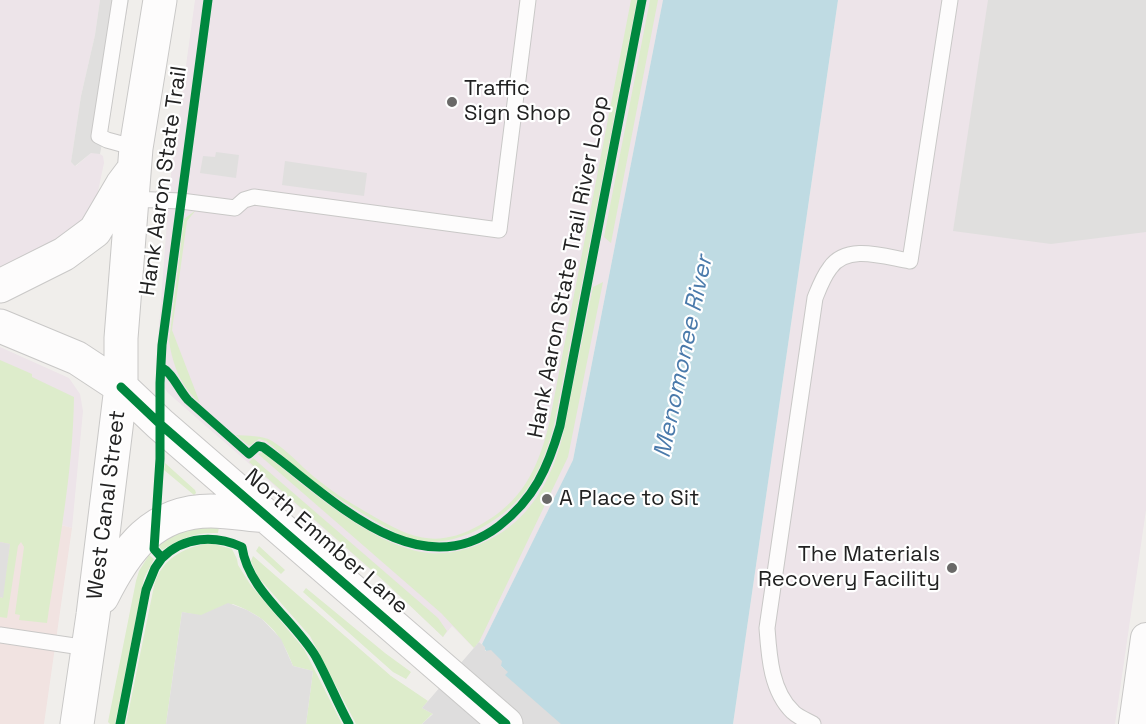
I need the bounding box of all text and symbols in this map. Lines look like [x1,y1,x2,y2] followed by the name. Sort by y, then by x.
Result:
[135,64,193,298] street label: Hank Aaron State Trail
[464,76,571,128] place label: Traffic Sign Shop
[523,94,615,440] street label: Hank Aaron State Trail River Loop
[445,95,459,109] marker: Traffic Sign Shop
[648,253,720,461] water label: Menomonee River
[82,409,132,601] street label: West Canal Street
[239,464,413,620] street label: North Emmber Lane
[559,486,699,512] place label: A Place to Sit
[540,492,554,506] marker: A Place to Sit
[758,542,940,594] place label: The Materials Recovery Facility
[945,561,959,575] marker: The Materials Recovery Facility

